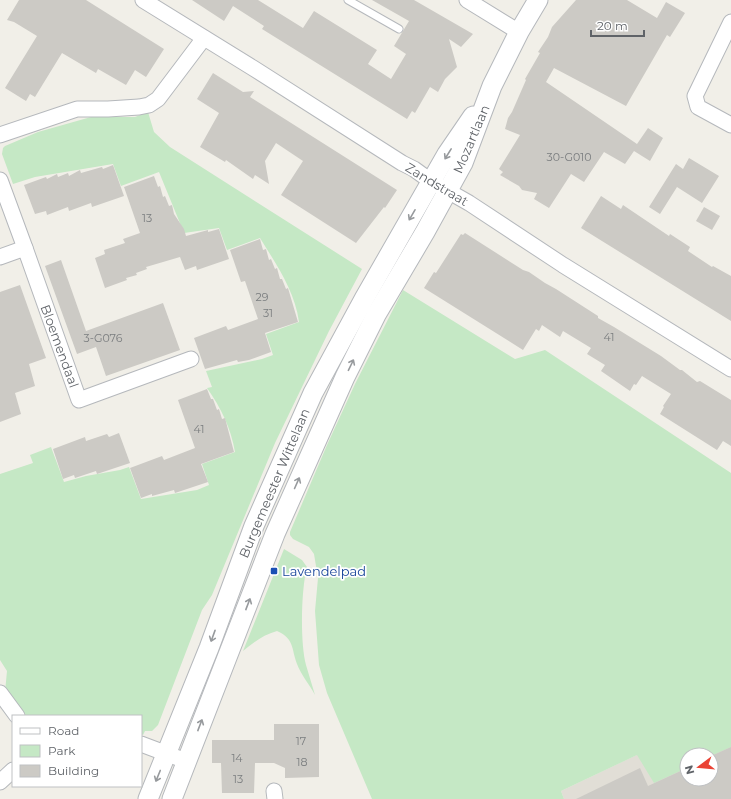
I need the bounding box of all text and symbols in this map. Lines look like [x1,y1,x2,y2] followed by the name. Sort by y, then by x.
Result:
[591,12,644,38] scale bar
[597,18,628,33] text: 20 m
[449,102,493,176] street label: Mozartlaan
[444,148,452,159] one-way arrow
[547,150,591,164] house number: 30-G010
[403,159,471,209] street label: Zandstraat
[408,209,416,221] one-way arrow
[142,211,152,225] house number: 13
[256,290,269,304] house number: 29
[38,302,82,390] street label: Bloemendaal
[263,306,273,320] house number: 31
[604,330,614,344] house number: 41
[83,331,123,345] house number: 3-G076
[348,359,355,371] one-way arrow
[235,406,313,560] street label: Burgemeester Wittelaan
[194,422,204,436] house number: 41
[294,478,302,490] one-way arrow
[282,563,366,579] place label: Lavendelpad
[269,566,279,576] marker: Lavendelpad
[244,598,252,610] one-way arrow
[209,629,217,641] one-way arrow
[12,715,142,787] legend
[197,719,205,731] one-way arrow
[48,723,79,738] text: Road
[296,734,306,748] house number: 17
[48,743,76,758] text: Park
[679,747,719,787] north arrow
[231,751,243,765] house number: 14
[297,755,308,769] house number: 18
[48,763,99,778] text: Building
[681,764,697,776] text: N
[154,770,161,782] one-way arrow
[233,772,243,786] house number: 13

